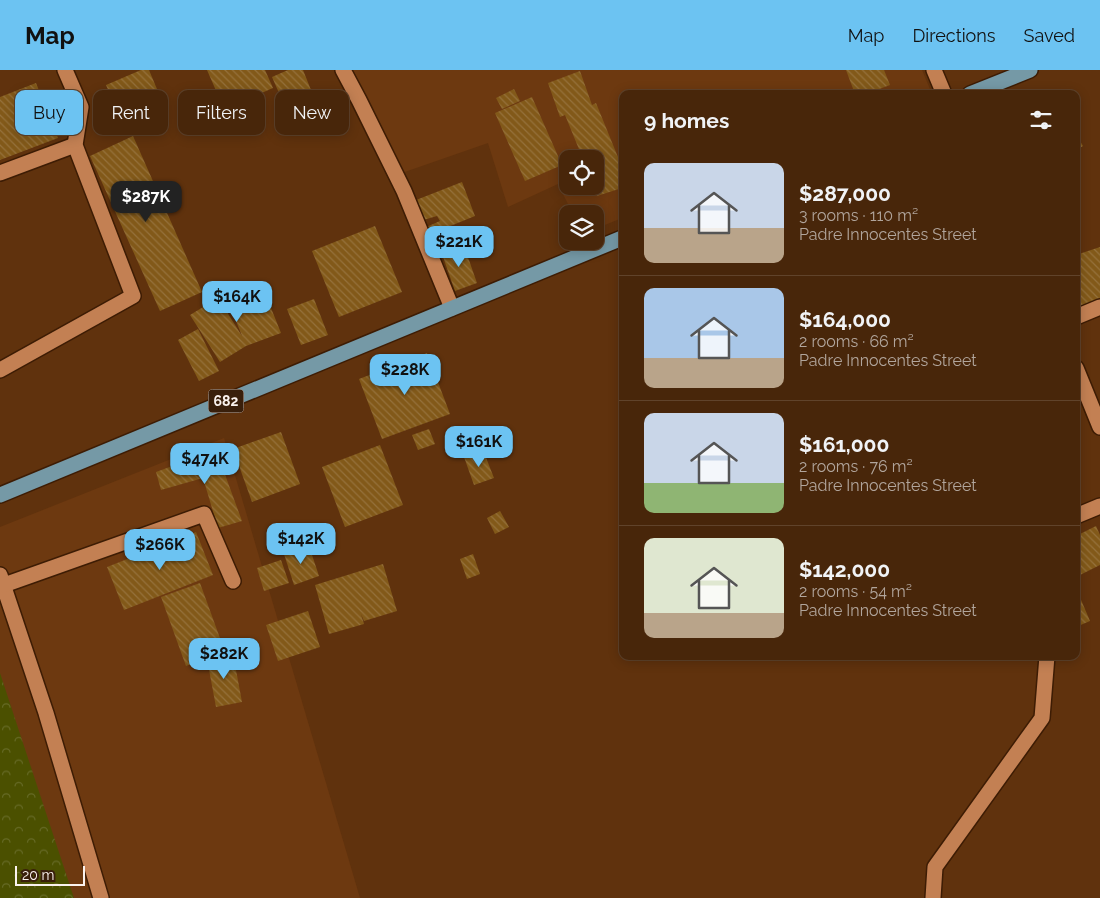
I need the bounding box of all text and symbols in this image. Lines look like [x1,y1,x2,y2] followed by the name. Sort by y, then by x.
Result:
[25,21,75,50] text: Map
[848,25,884,46] text: Map
[912,25,996,46] text: Directions
[1024,25,1075,46] text: Saved
[15,90,83,135] chip: Buy
[93,90,168,135] chip: Rent
[178,90,265,135] chip: Filters
[275,90,349,135] chip: New
[1027,106,1055,134] icon: filters
[644,108,729,133] text: 9 homes
[559,150,604,250] map controls
[559,150,604,195] button: locate
[111,180,181,223] pin: $287K
[799,181,891,206] text: $287,000
[684,183,744,243] icon: home
[122,187,170,206] text: $287K
[559,205,604,250] button: layers
[799,206,918,225] text: 3 rooms · 110 m²
[799,225,977,244] text: Padre Innocentes Street
[424,226,494,268] pin: $221K
[436,232,482,251] text: $221K
[202,280,272,323] pin: $164K
[213,287,261,306] text: $164K
[799,307,891,332] text: $164,000
[684,308,744,368] icon: home
[799,332,914,351] text: 2 rooms · 66 m²
[799,351,977,370] text: Padre Innocentes Street
[370,354,440,396] pin: $228K
[381,360,429,379] text: $228K
[208,390,244,412] road number: 682
[444,426,514,468] pin: $161K
[456,432,502,451] text: $161K
[799,432,889,457] text: $161,000
[684,433,744,493] icon: home
[170,442,240,485] pin: $474K
[181,449,229,468] text: $474K
[799,457,913,476] text: 2 rooms · 76 m²
[799,476,977,495] text: Padre Innocentes Street
[266,522,336,565] pin: $142K
[125,528,195,571] pin: $266K
[278,529,324,548] text: $142K
[135,535,185,554] text: $266K
[799,557,890,582] text: $142,000
[684,558,744,618] icon: home
[799,582,912,601] text: 2 rooms · 54 m²
[799,601,977,620] text: Padre Innocentes Street
[189,638,259,680] pin: $282K
[200,644,248,663] text: $282K
[15,863,85,886] scale bar
[22,867,54,883] text: 20 m

